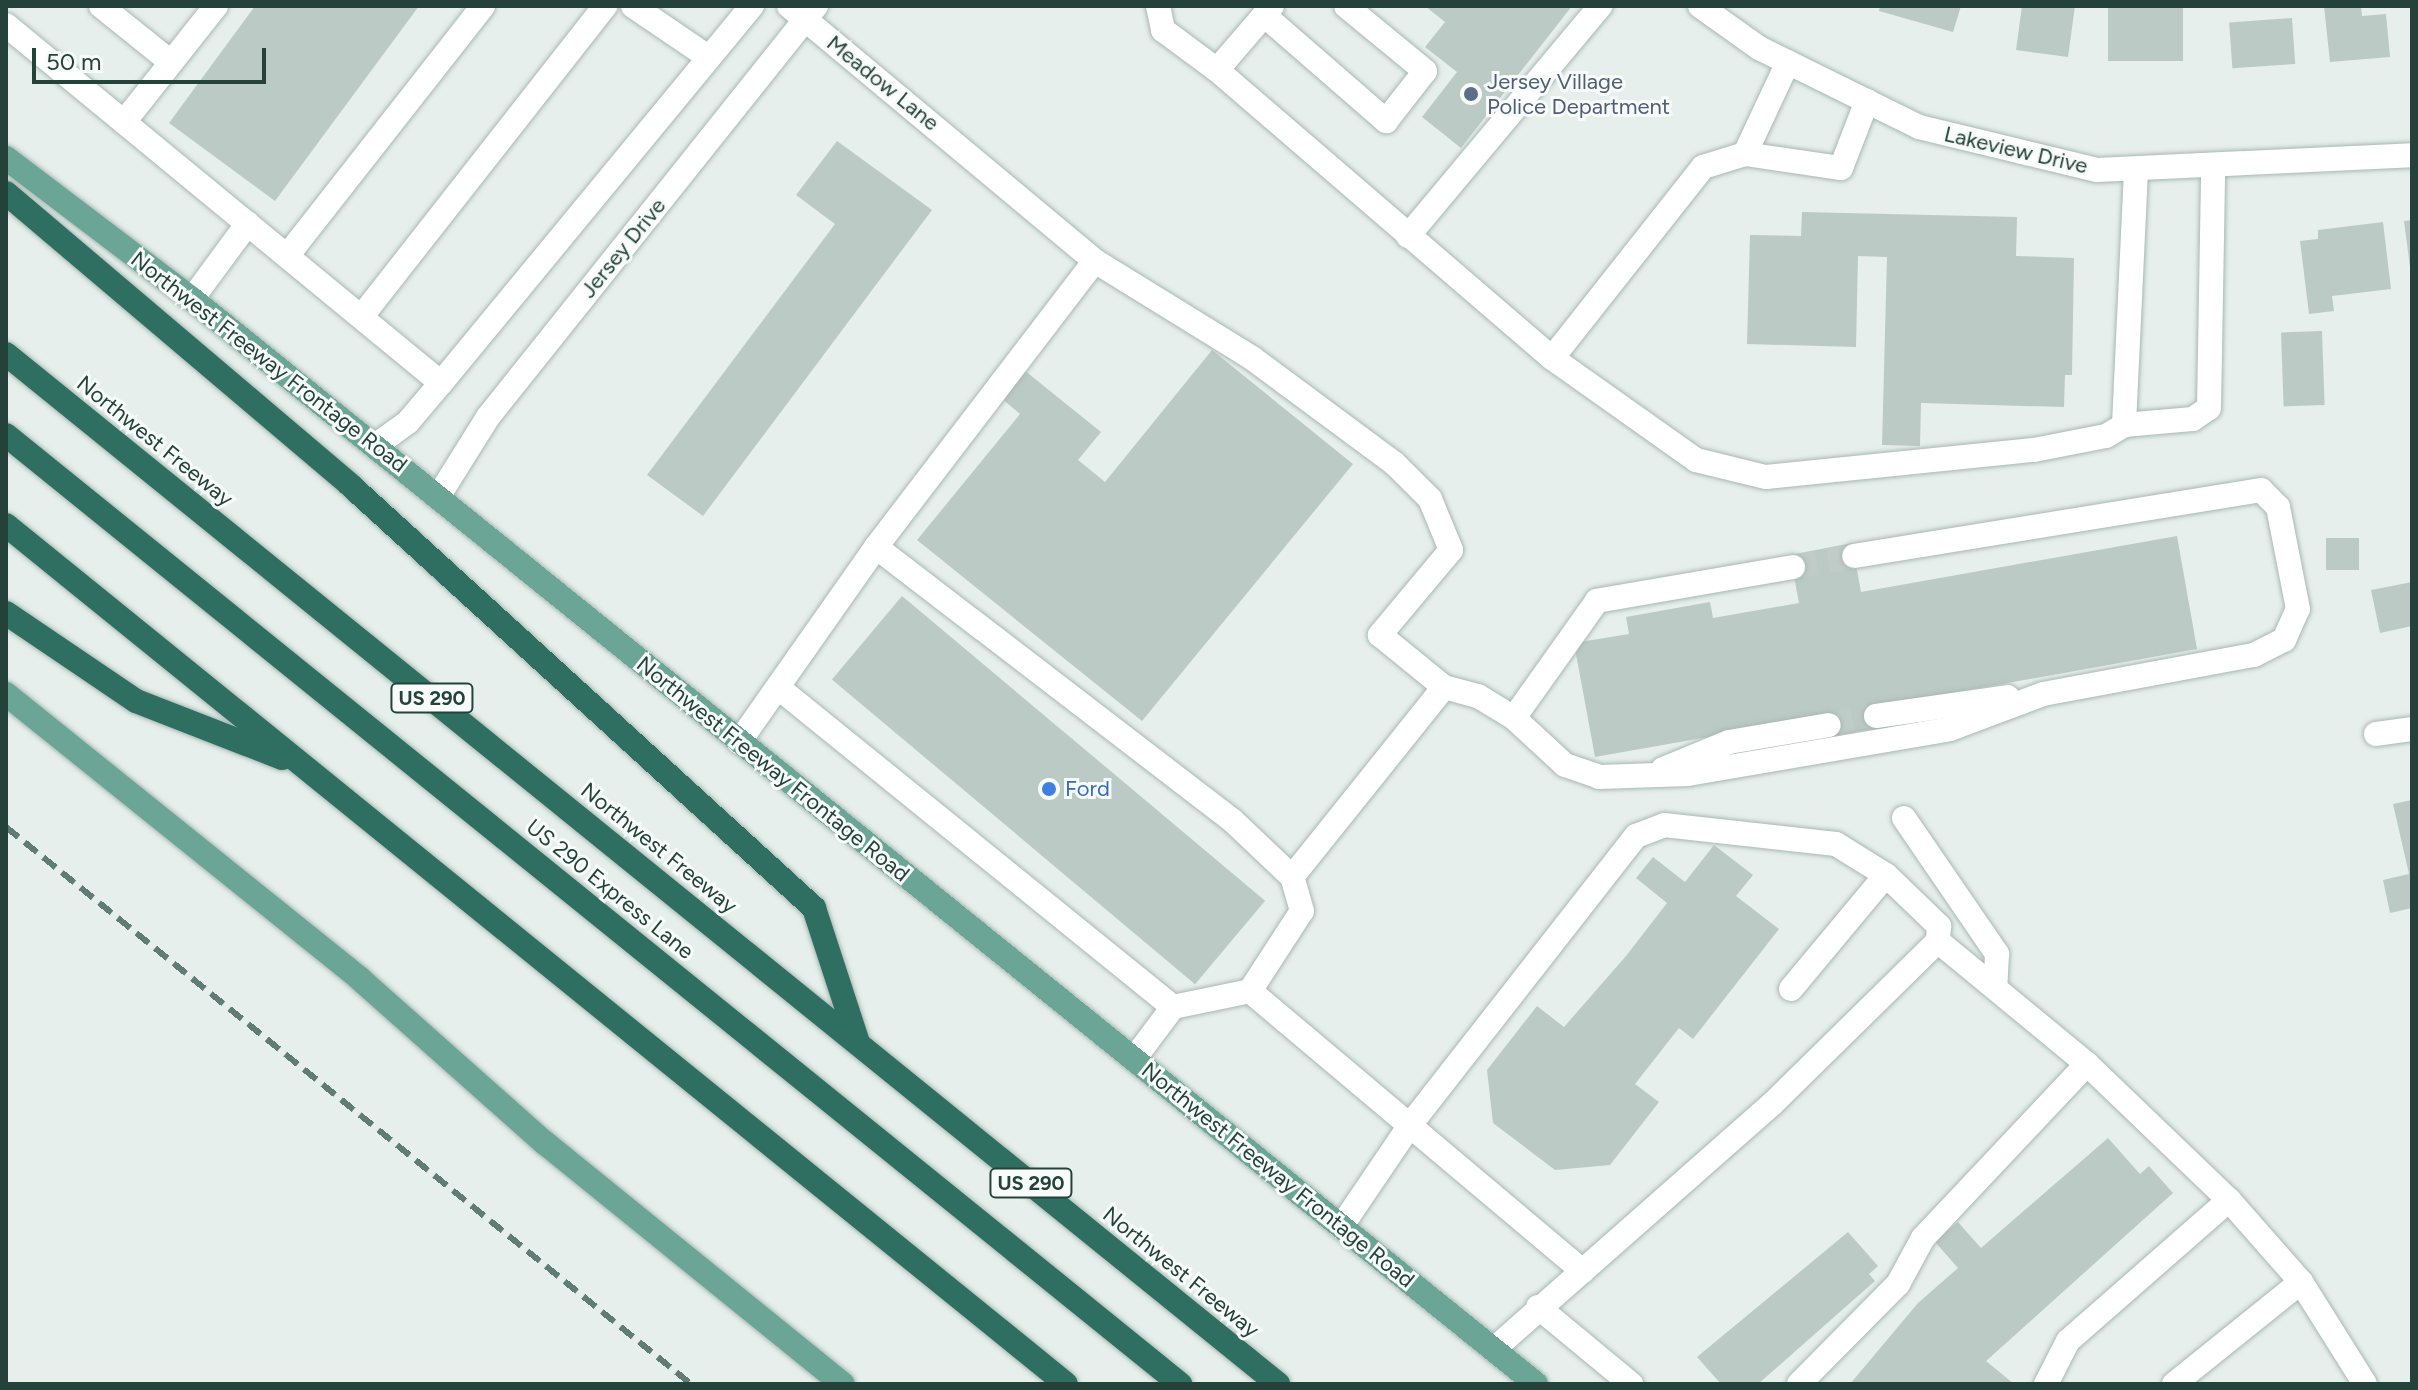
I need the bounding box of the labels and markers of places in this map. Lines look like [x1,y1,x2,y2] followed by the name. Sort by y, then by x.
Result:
[1487,68,1670,120] place label: Jersey Village Police Department
[1462,85,1480,103] marker: Jersey Village Police Department
[1065,776,1110,802] place label: Ford
[1040,780,1058,798] marker: Ford

